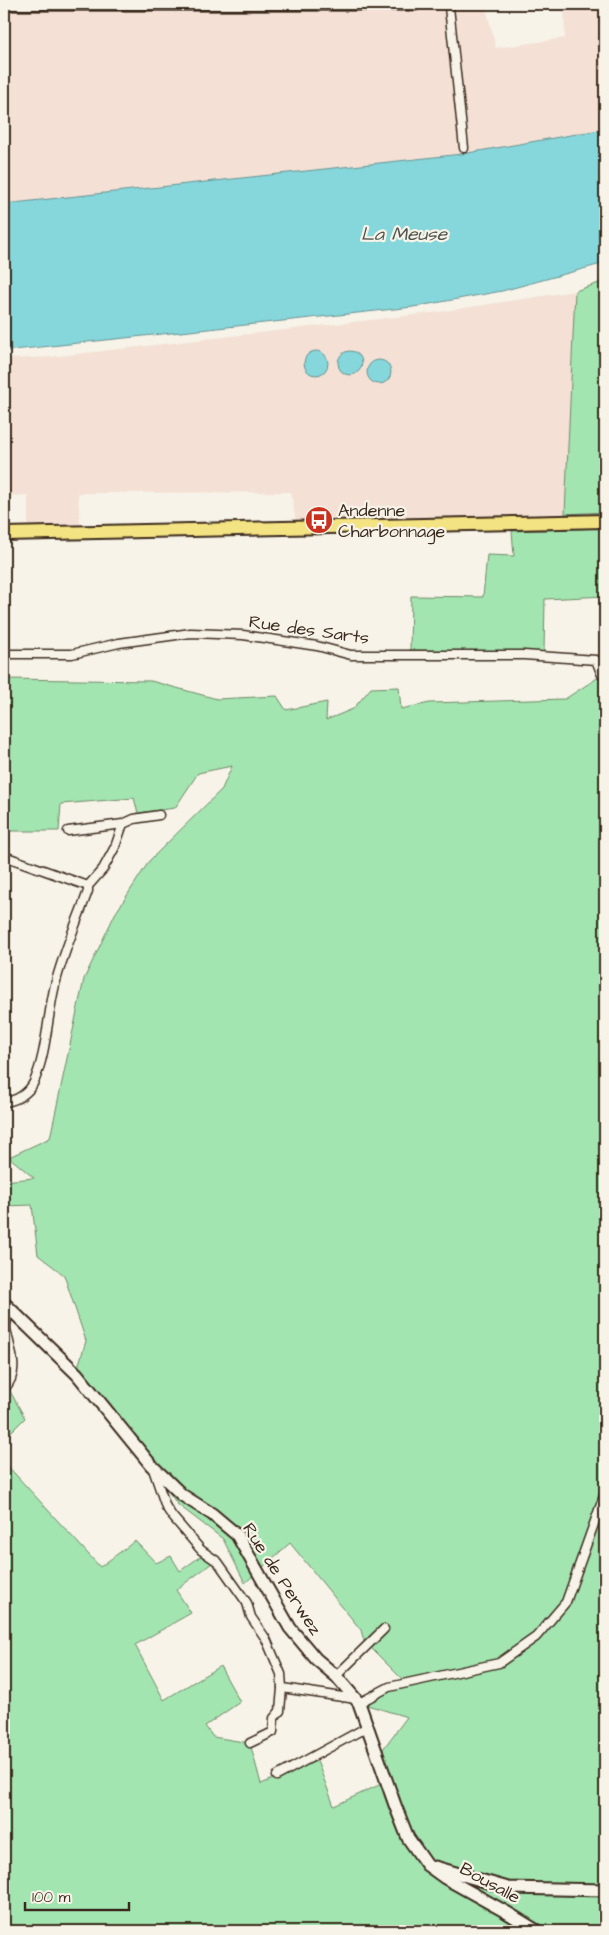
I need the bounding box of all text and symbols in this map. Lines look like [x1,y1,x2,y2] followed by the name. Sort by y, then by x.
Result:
[361,221,449,248] water label: La Meuse
[338,498,445,545] place label: Andenne Charbonnage
[304,505,334,535] bus stop icon: Andenne Charbonnage
[247,609,371,651] street label: Rue des Sarts
[236,1518,328,1640] street label: Rue de Perwez
[455,1856,525,1910] street label: Bousalle
[25,1880,129,1912] scale bar
[32,1887,71,1908] text: 100 m

